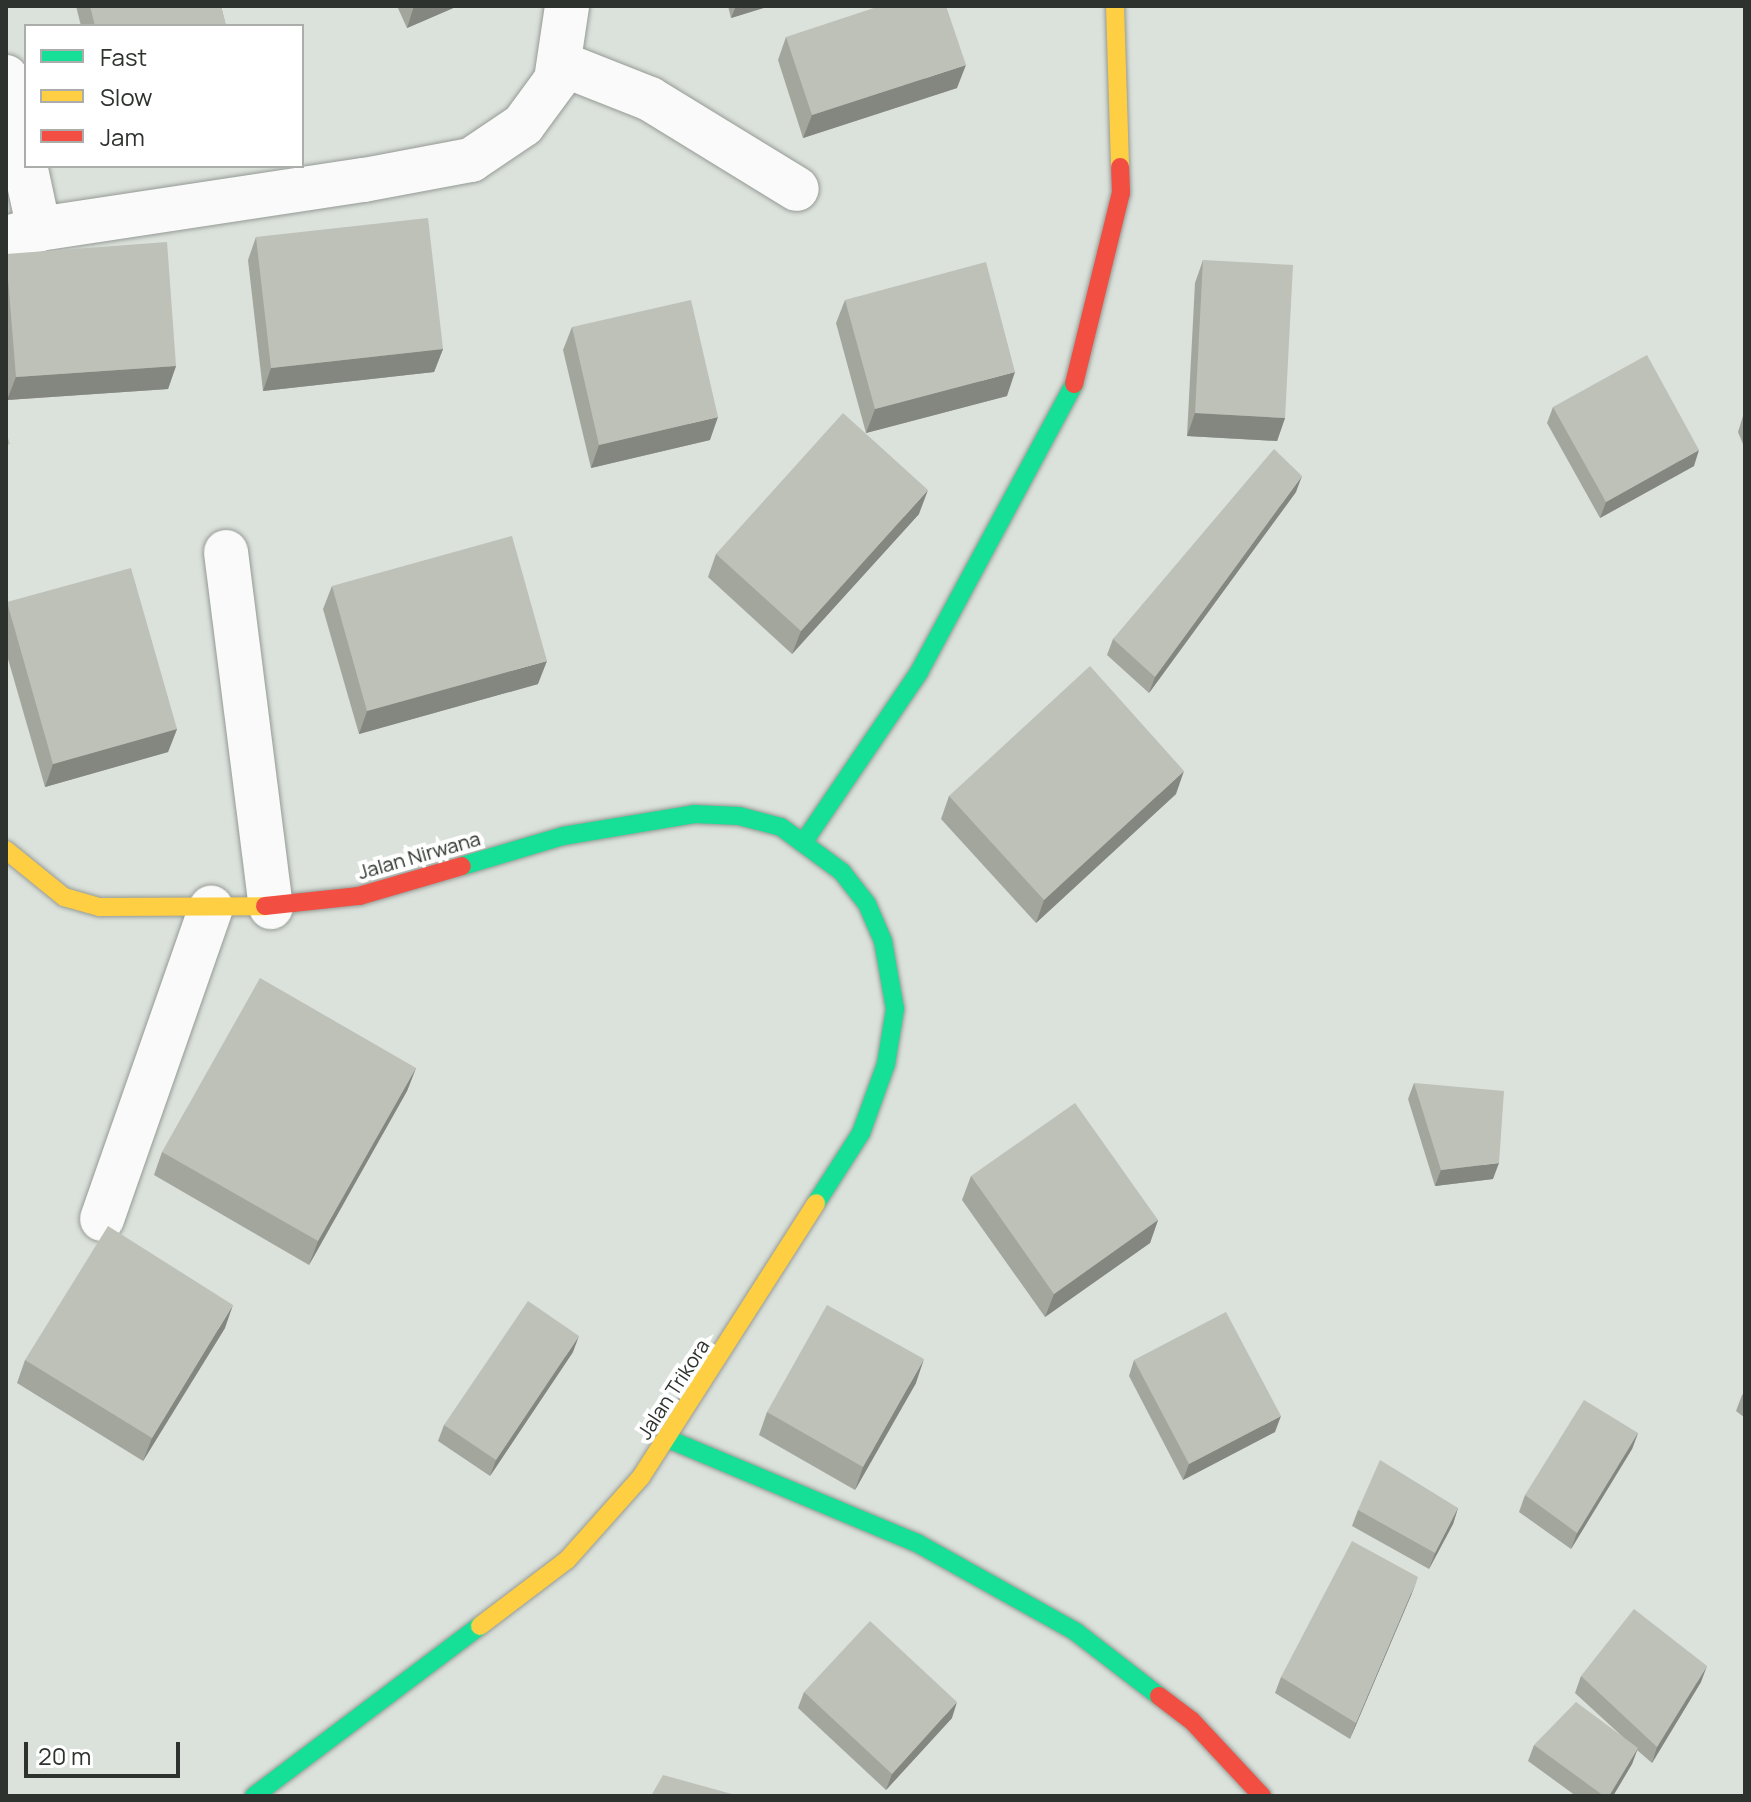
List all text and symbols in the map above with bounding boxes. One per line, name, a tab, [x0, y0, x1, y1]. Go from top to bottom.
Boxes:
legend	[24, 24, 304, 168]
text: Fast	[100, 40, 147, 73]
text: Slow	[100, 80, 153, 113]
text: Jam	[100, 120, 145, 153]
street label: Jalan Nirwana	[355, 826, 483, 884]
street label: Jalan Trikora	[632, 1335, 714, 1443]
scale bar	[28, 1726, 184, 1776]
text: 20 m	[38, 1739, 91, 1772]

